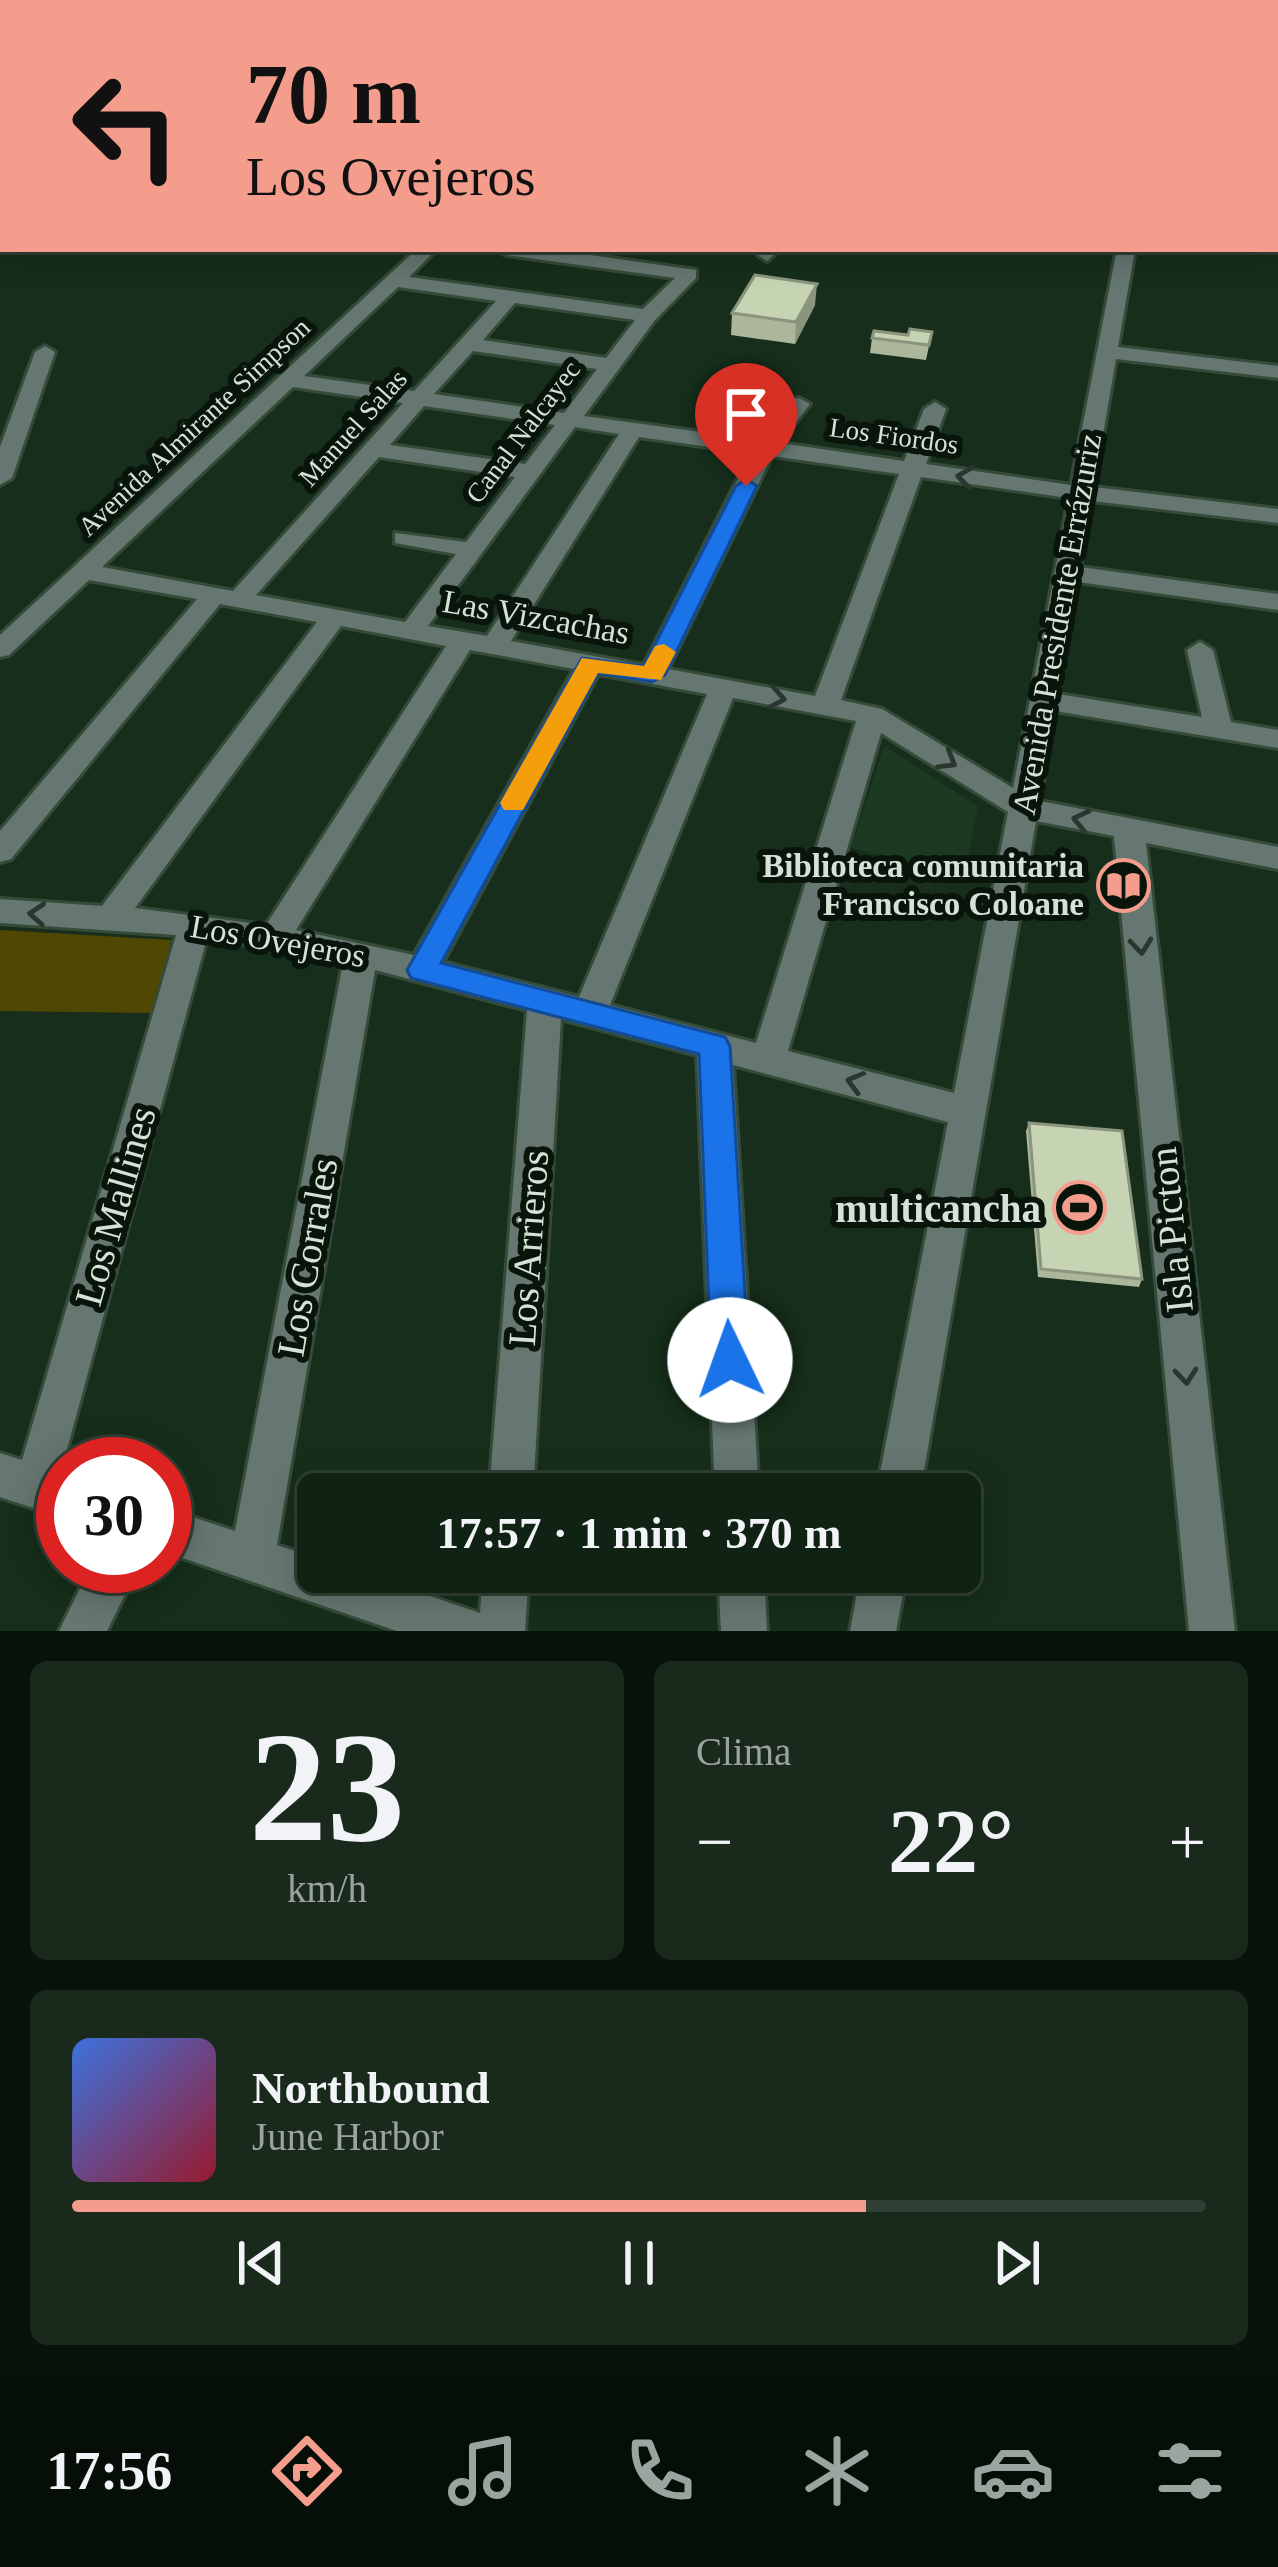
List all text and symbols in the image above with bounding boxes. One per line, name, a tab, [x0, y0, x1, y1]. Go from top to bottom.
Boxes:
icon: left	[48, 48, 204, 204]
text: 70 m	[246, 48, 421, 141]
text: Los Ovejeros	[246, 147, 535, 207]
street label: Avenida Almirante Simpson	[72, 312, 316, 542]
street label: Canal Nalcayec	[460, 355, 586, 509]
pin	[695, 363, 797, 486]
street label: Manuel Salas	[293, 364, 413, 492]
icon: arrive	[713, 381, 779, 447]
street label: Los Fiordos	[828, 412, 960, 460]
street label: Avenida Presidente Errázuriz	[1006, 431, 1108, 817]
one-way arrow	[955, 465, 975, 491]
street label: Las Vizcachas	[440, 583, 632, 651]
one-way arrow	[767, 684, 787, 709]
one-way arrow	[935, 747, 957, 769]
one-way arrow	[1071, 808, 1091, 833]
place label: Biblioteca comunitaria Francisco Coloane	[762, 848, 1084, 922]
library icon: Biblioteca comunitaria Francisco Coloane	[1095, 857, 1151, 913]
one-way arrow	[27, 901, 46, 927]
street label: Los Ovejeros	[188, 908, 368, 974]
one-way arrow	[1128, 936, 1154, 956]
one-way arrow	[845, 1071, 865, 1096]
street label: Los Mallines	[66, 1102, 164, 1310]
street label: Isla Picton	[1141, 1145, 1201, 1315]
street label: Los Arrieros	[500, 1149, 556, 1347]
street label: Los Corrales	[268, 1155, 346, 1359]
sports icon: multicancha	[1052, 1180, 1108, 1236]
place label: multicancha	[835, 1187, 1041, 1230]
position arrow	[667, 1297, 793, 1423]
one-way arrow	[1173, 1367, 1198, 1386]
speed limit sign: 30	[36, 1437, 192, 1593]
text: 17:57 · 1 min · 370 m	[437, 1508, 842, 1558]
text: 23	[249, 1701, 405, 1874]
text: Clima	[696, 1730, 791, 1773]
text: 22°	[888, 1792, 1014, 1891]
text: −	[696, 1805, 733, 1878]
text: +	[1169, 1805, 1206, 1878]
text: km/h	[287, 1867, 367, 1910]
text: Northbound	[252, 2063, 490, 2113]
text: June Harbor	[252, 2115, 444, 2158]
icon: previous	[228, 2230, 294, 2296]
icon: pause	[606, 2230, 672, 2296]
icon: next	[984, 2230, 1050, 2296]
icon: directions	[265, 2429, 349, 2513]
icon: music	[441, 2429, 525, 2513]
icon: phone	[618, 2429, 702, 2513]
icon: climate	[795, 2429, 879, 2513]
icon: car	[971, 2429, 1055, 2513]
icon: filters	[1148, 2429, 1232, 2513]
text: 17:56	[46, 2441, 172, 2501]

